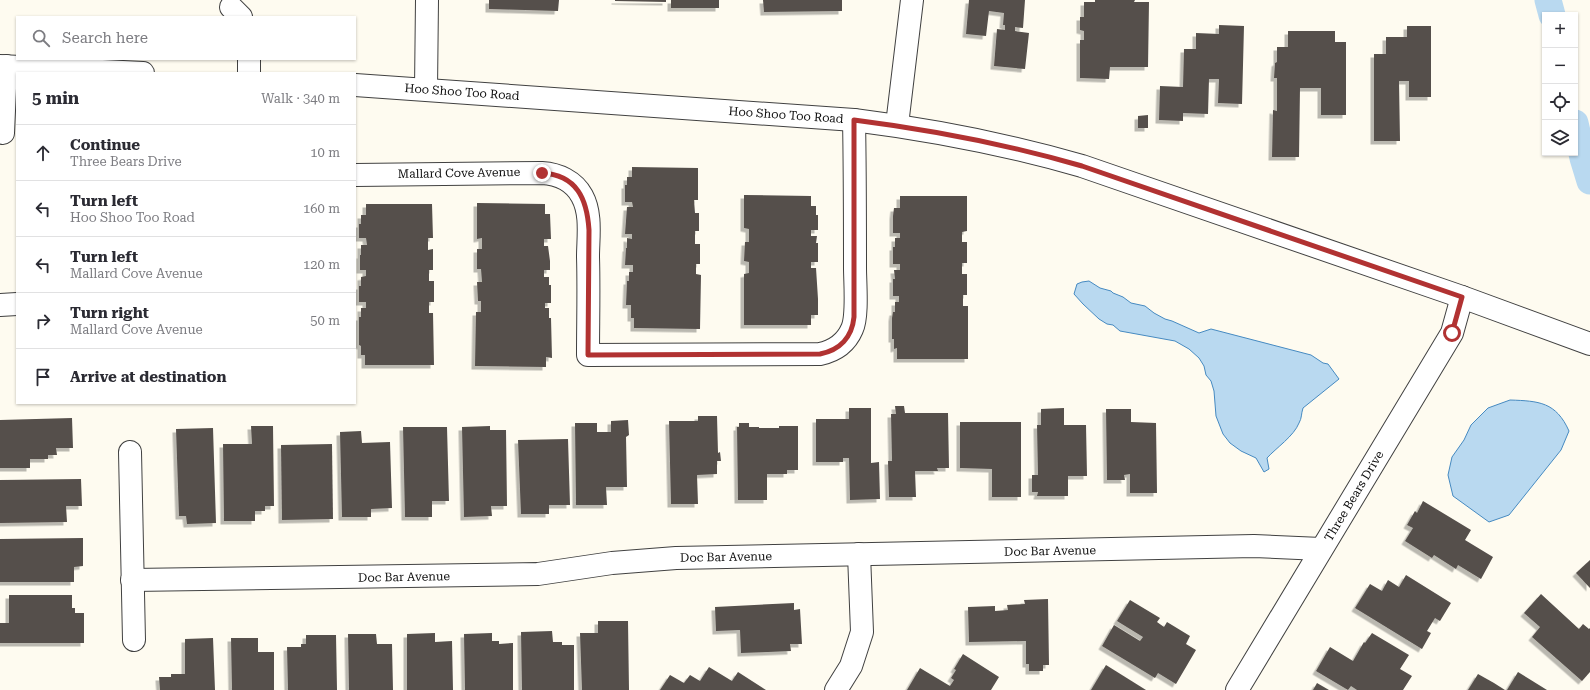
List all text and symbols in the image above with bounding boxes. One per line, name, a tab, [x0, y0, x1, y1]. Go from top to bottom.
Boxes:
map controls	[1542, 12, 1578, 156]
button: +	[1542, 12, 1578, 48]
search box	[16, 16, 356, 60]
icon: search	[30, 27, 52, 49]
text: Search here	[62, 29, 148, 47]
button: −	[1542, 48, 1578, 84]
street label: Hoo Shoo Too Road	[404, 81, 520, 103]
button: locate	[1542, 84, 1578, 120]
text: 5 min	[32, 88, 79, 108]
text: Walk · 340 m	[261, 91, 340, 106]
street label: Hoo Shoo Too Road	[728, 104, 844, 126]
button: layers	[1542, 120, 1578, 156]
text: Continue	[70, 136, 140, 154]
icon: ahead	[32, 142, 54, 164]
text: 10 m	[310, 145, 340, 160]
text: Three Bears Drive	[70, 154, 182, 169]
route end	[533, 164, 551, 182]
street label: Mallard Cove Avenue	[398, 165, 521, 181]
text: Turn left	[70, 192, 138, 210]
icon: left	[32, 198, 54, 220]
text: 160 m	[303, 201, 340, 216]
text: Hoo Shoo Too Road	[70, 210, 195, 225]
text: Turn left	[70, 248, 138, 266]
icon: left	[32, 254, 54, 276]
text: 120 m	[303, 257, 340, 272]
text: Mallard Cove Avenue	[70, 266, 203, 281]
text: Turn right	[70, 304, 149, 322]
icon: right	[32, 310, 54, 332]
text: 50 m	[310, 313, 340, 328]
text: Mallard Cove Avenue	[70, 322, 203, 337]
route start	[1443, 324, 1461, 342]
icon: arrive	[32, 366, 54, 388]
text: Arrive at destination	[70, 368, 226, 386]
street label: Three Bears Drive	[1321, 448, 1387, 544]
street label: Doc Bar Avenue	[1004, 543, 1096, 559]
street label: Doc Bar Avenue	[680, 549, 772, 565]
street label: Doc Bar Avenue	[358, 569, 450, 585]

